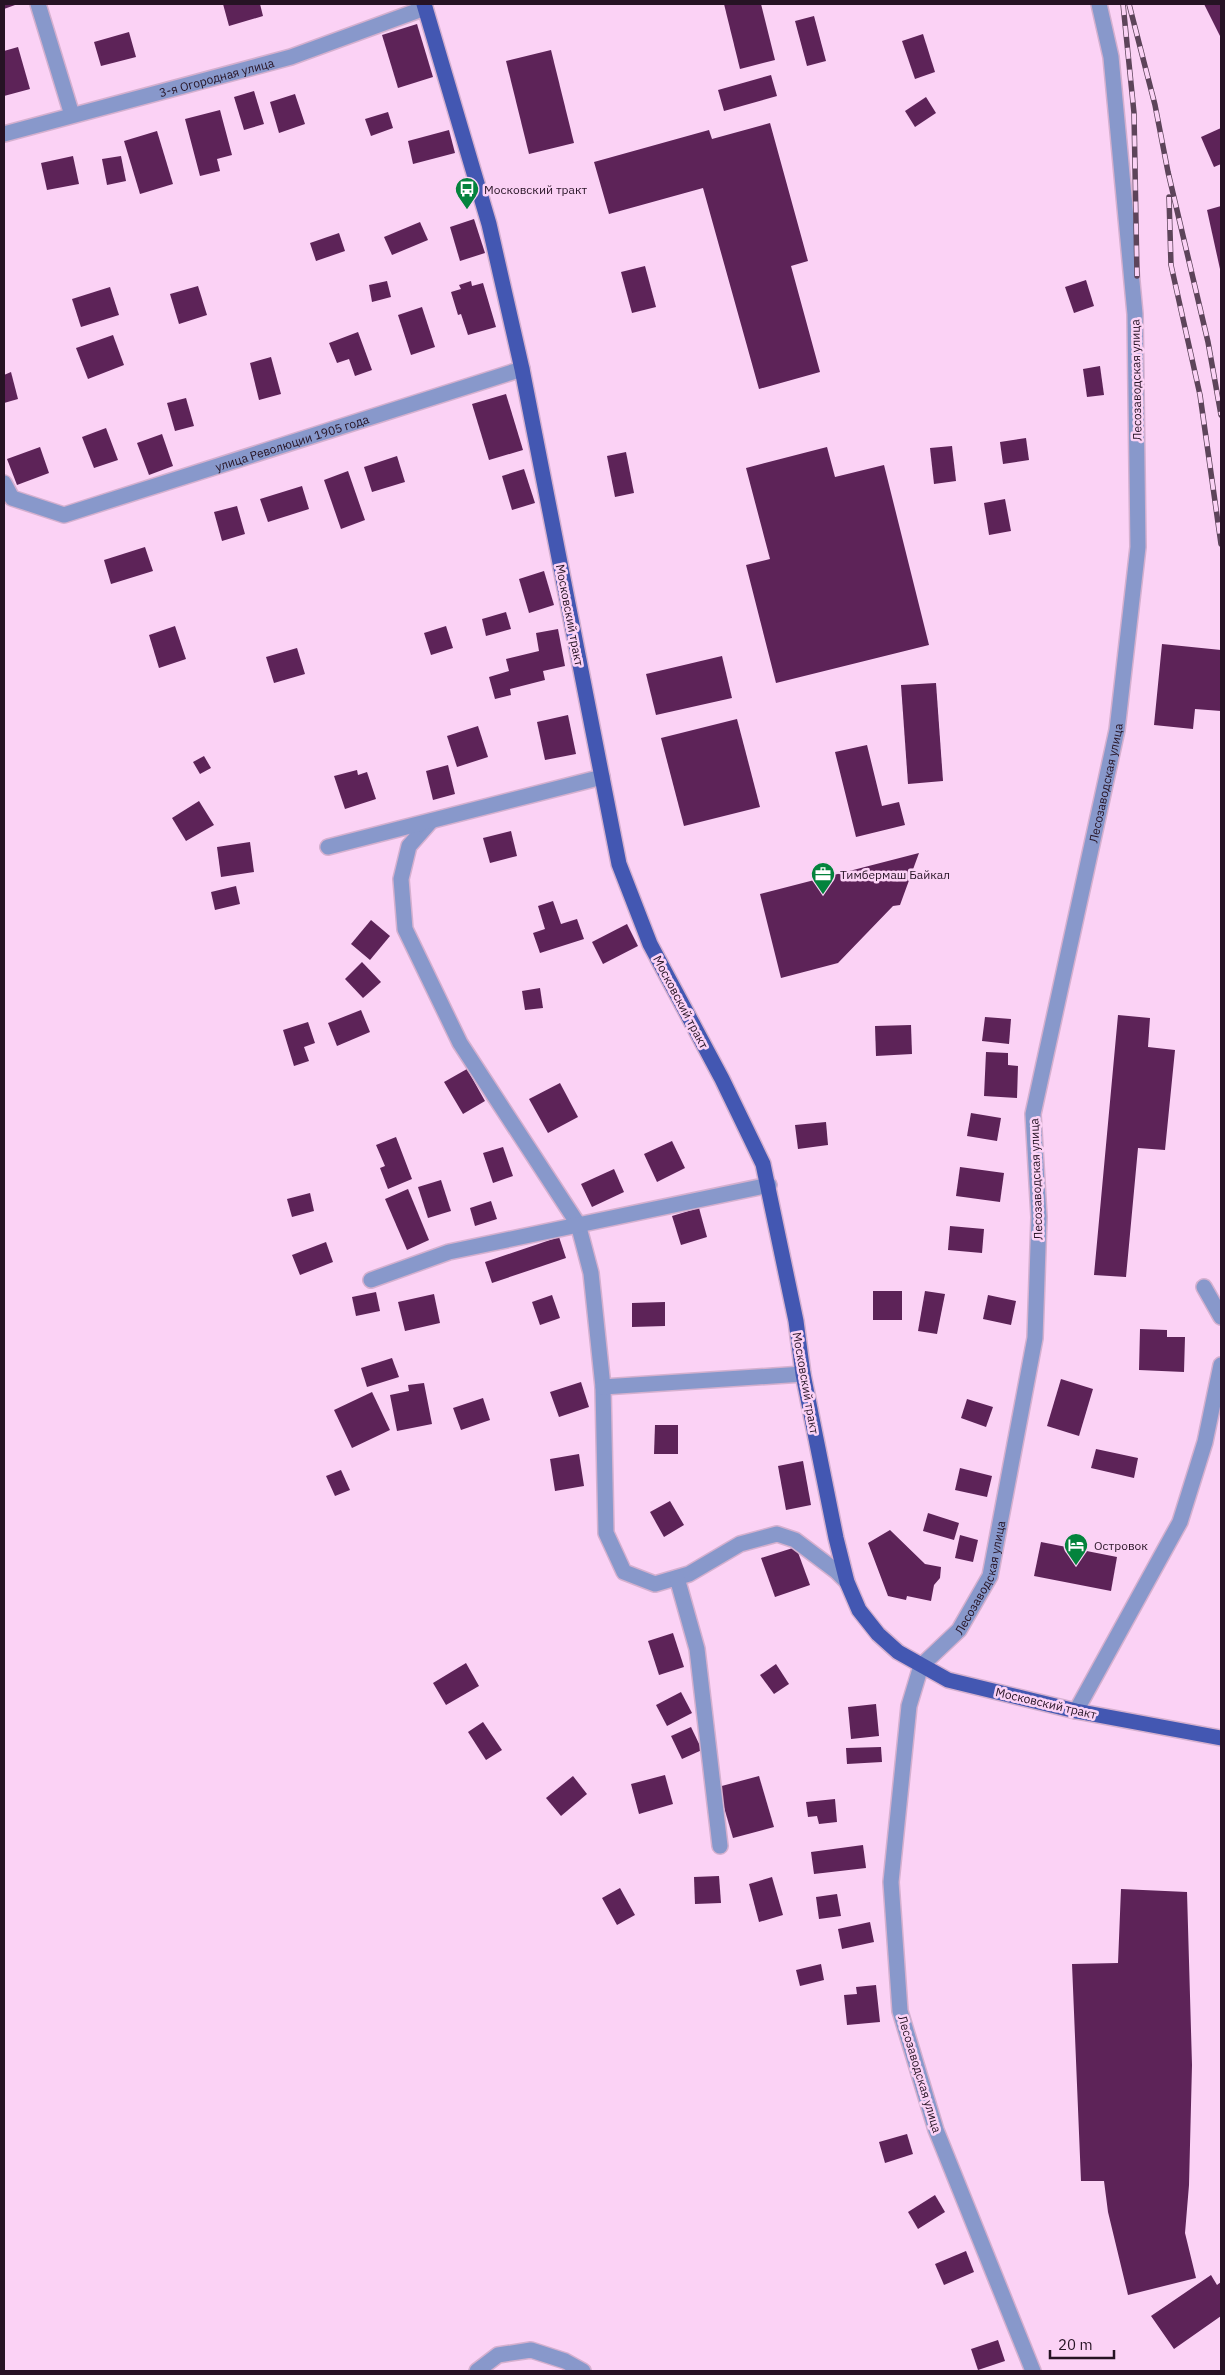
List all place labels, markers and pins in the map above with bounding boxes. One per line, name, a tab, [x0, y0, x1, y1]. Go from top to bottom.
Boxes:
bus stop icon: Московский тракт	[454, 176, 480, 210]
place label: Московский тракт	[484, 182, 588, 197]
office icon: Тимбермаш Байкал	[810, 861, 836, 895]
place label: Тимбермаш Байкал	[840, 867, 950, 882]
hotel icon: Островок	[1063, 1532, 1089, 1566]
place label: Островок	[1094, 1538, 1148, 1553]

